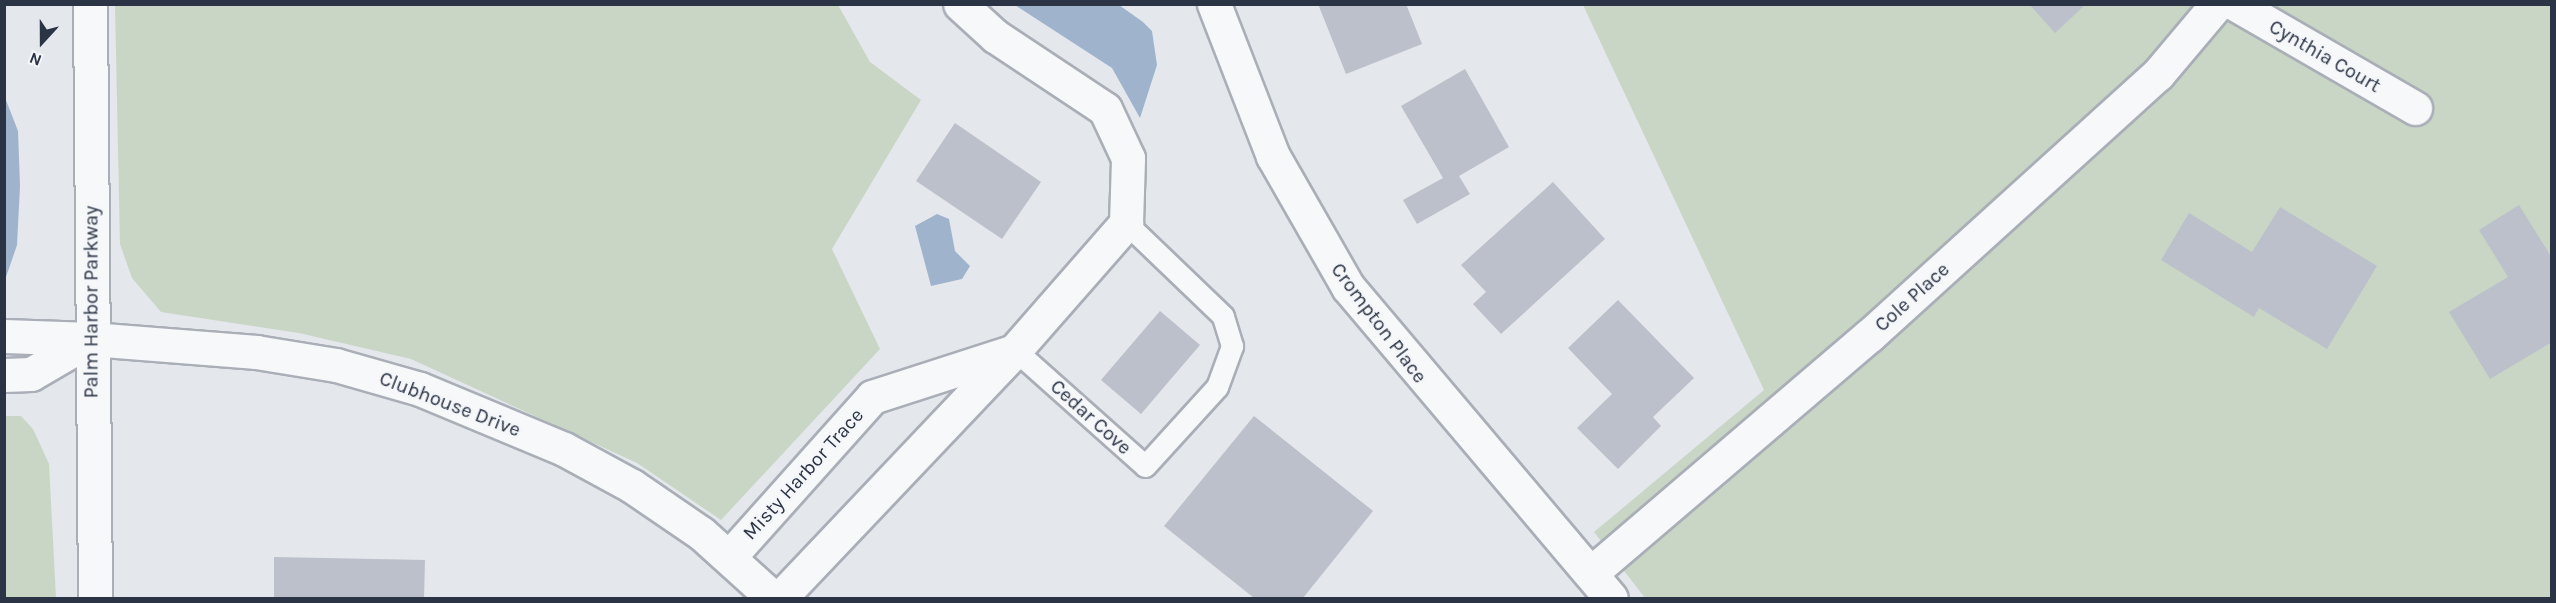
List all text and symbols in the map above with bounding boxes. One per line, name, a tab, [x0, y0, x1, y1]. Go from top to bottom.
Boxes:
north arrow	[12, 12, 72, 72]
street label: Cynthia Court	[2265, 14, 2385, 98]
text: N	[27, 48, 44, 70]
street label: Palm Harbor Parkway	[79, 206, 103, 398]
street label: Cole Place	[1870, 257, 1954, 337]
street label: Crompton Place	[1326, 258, 1432, 388]
street label: Clubhouse Drive	[376, 366, 524, 442]
street label: Cedar Cove	[1045, 374, 1137, 460]
street label: Misty Harbor Trace	[738, 403, 868, 545]

